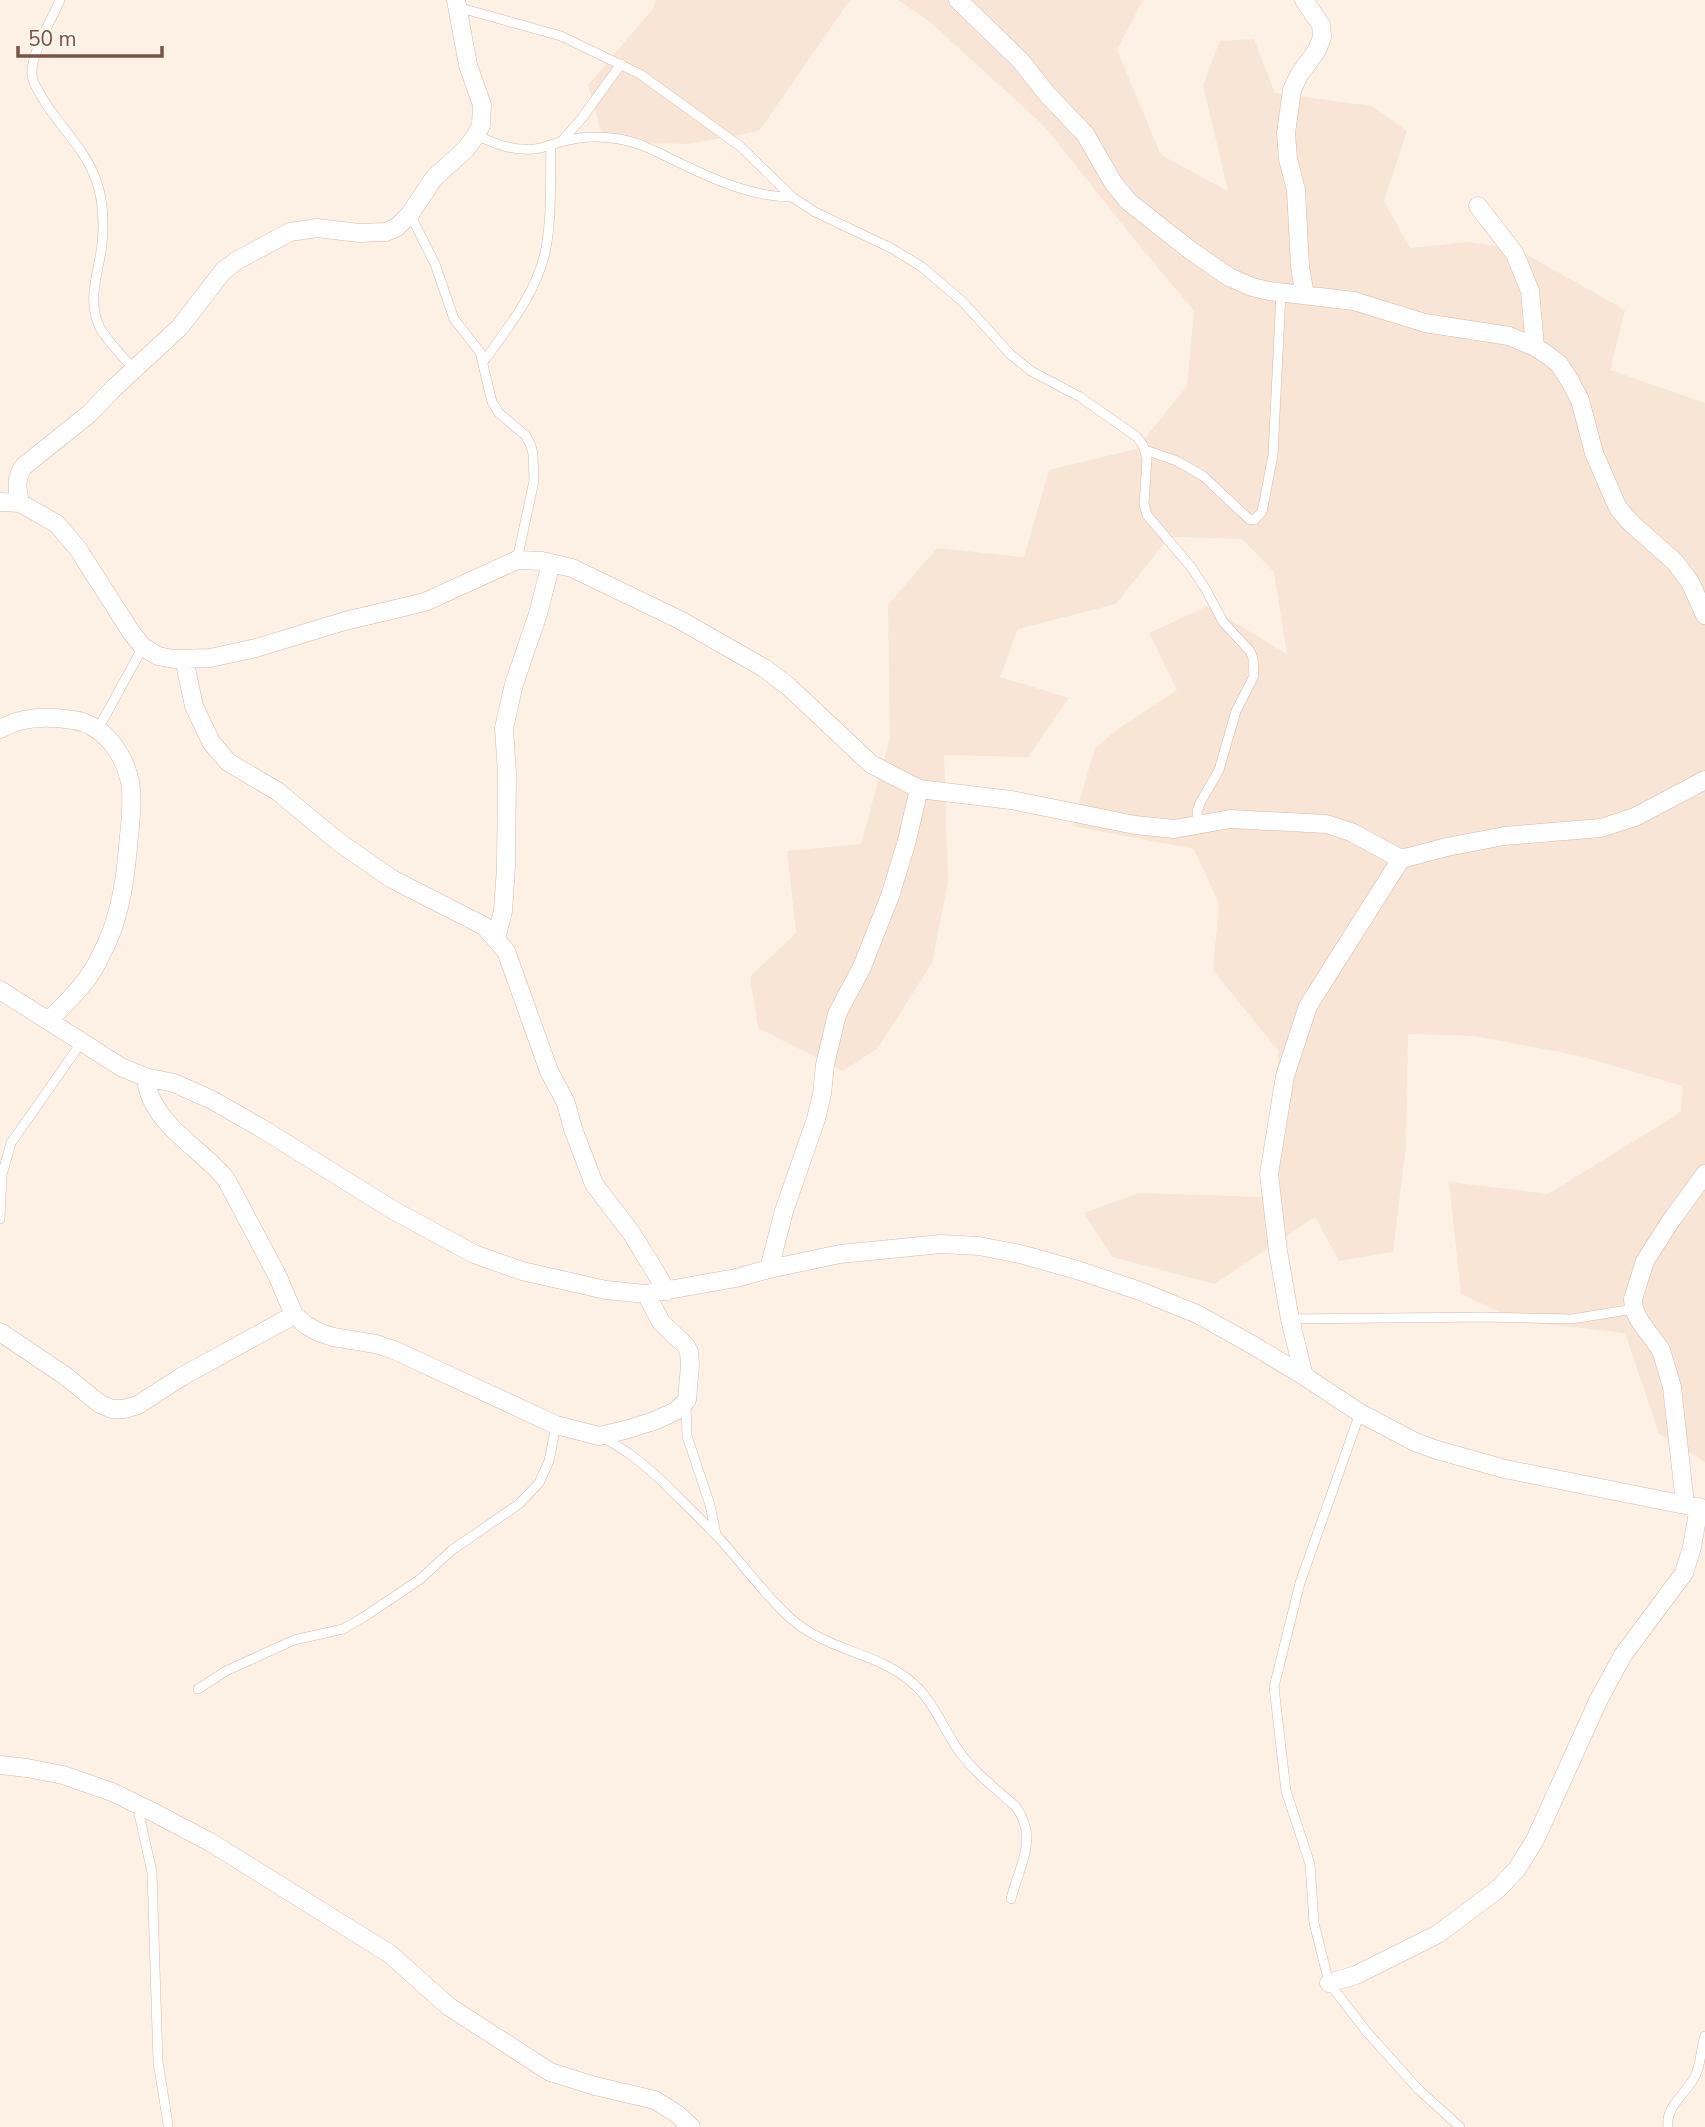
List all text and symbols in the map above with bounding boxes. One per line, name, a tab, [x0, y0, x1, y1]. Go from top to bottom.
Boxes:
scale bar	[18, 14, 161, 58]
text: 50 m	[28, 25, 77, 53]

